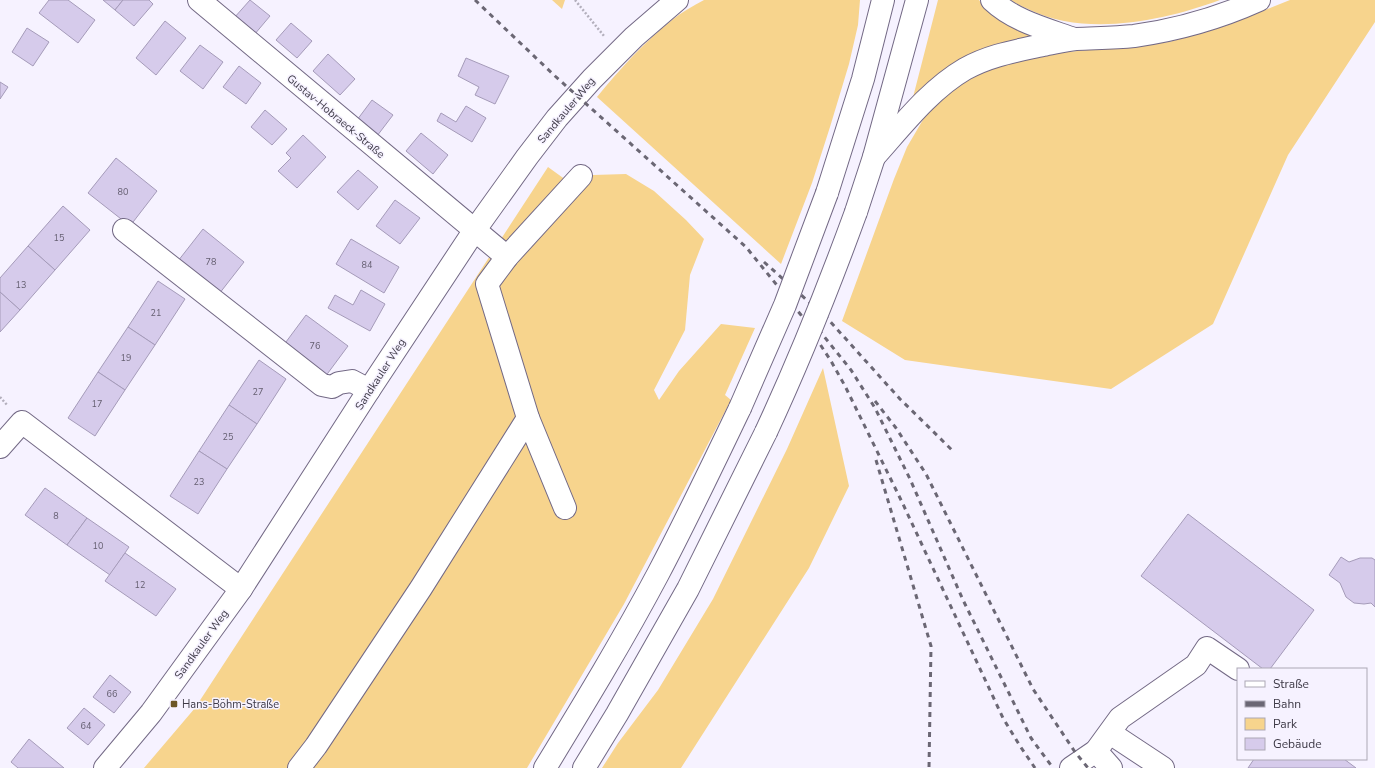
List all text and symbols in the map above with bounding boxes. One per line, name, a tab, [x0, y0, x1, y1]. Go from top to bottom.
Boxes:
street label: Gustav-Hobraeck-Straße	[284, 71, 388, 162]
street label: Sandkauler Weg	[534, 74, 599, 147]
house number: 80	[118, 186, 128, 198]
house number: 15	[54, 232, 64, 244]
house number: 78	[206, 256, 216, 268]
house number: 84	[362, 259, 373, 271]
house number: 13	[16, 279, 26, 291]
house number: 21	[151, 307, 161, 319]
street label: Sandkauler Weg	[352, 336, 409, 413]
house number: 76	[310, 340, 320, 352]
house number: 19	[121, 352, 131, 364]
house number: 27	[253, 386, 263, 398]
house number: 17	[92, 398, 102, 410]
house number: 25	[223, 431, 233, 443]
house number: 23	[194, 476, 204, 488]
house number: 8	[53, 510, 59, 522]
house number: 10	[93, 540, 103, 552]
house number: 12	[135, 579, 145, 591]
street label: Sandkauler Weg	[171, 607, 232, 682]
legend	[1237, 668, 1367, 760]
text: Straße	[1273, 676, 1309, 692]
house number: 66	[107, 688, 117, 700]
text: Bahn	[1273, 696, 1301, 712]
place label: Hans-Böhm-Straße	[182, 697, 279, 712]
marker: Hans-Böhm-Straße	[169, 699, 179, 709]
text: Park	[1273, 716, 1298, 732]
house number: 64	[81, 720, 92, 732]
text: Gebäude	[1273, 736, 1322, 752]

